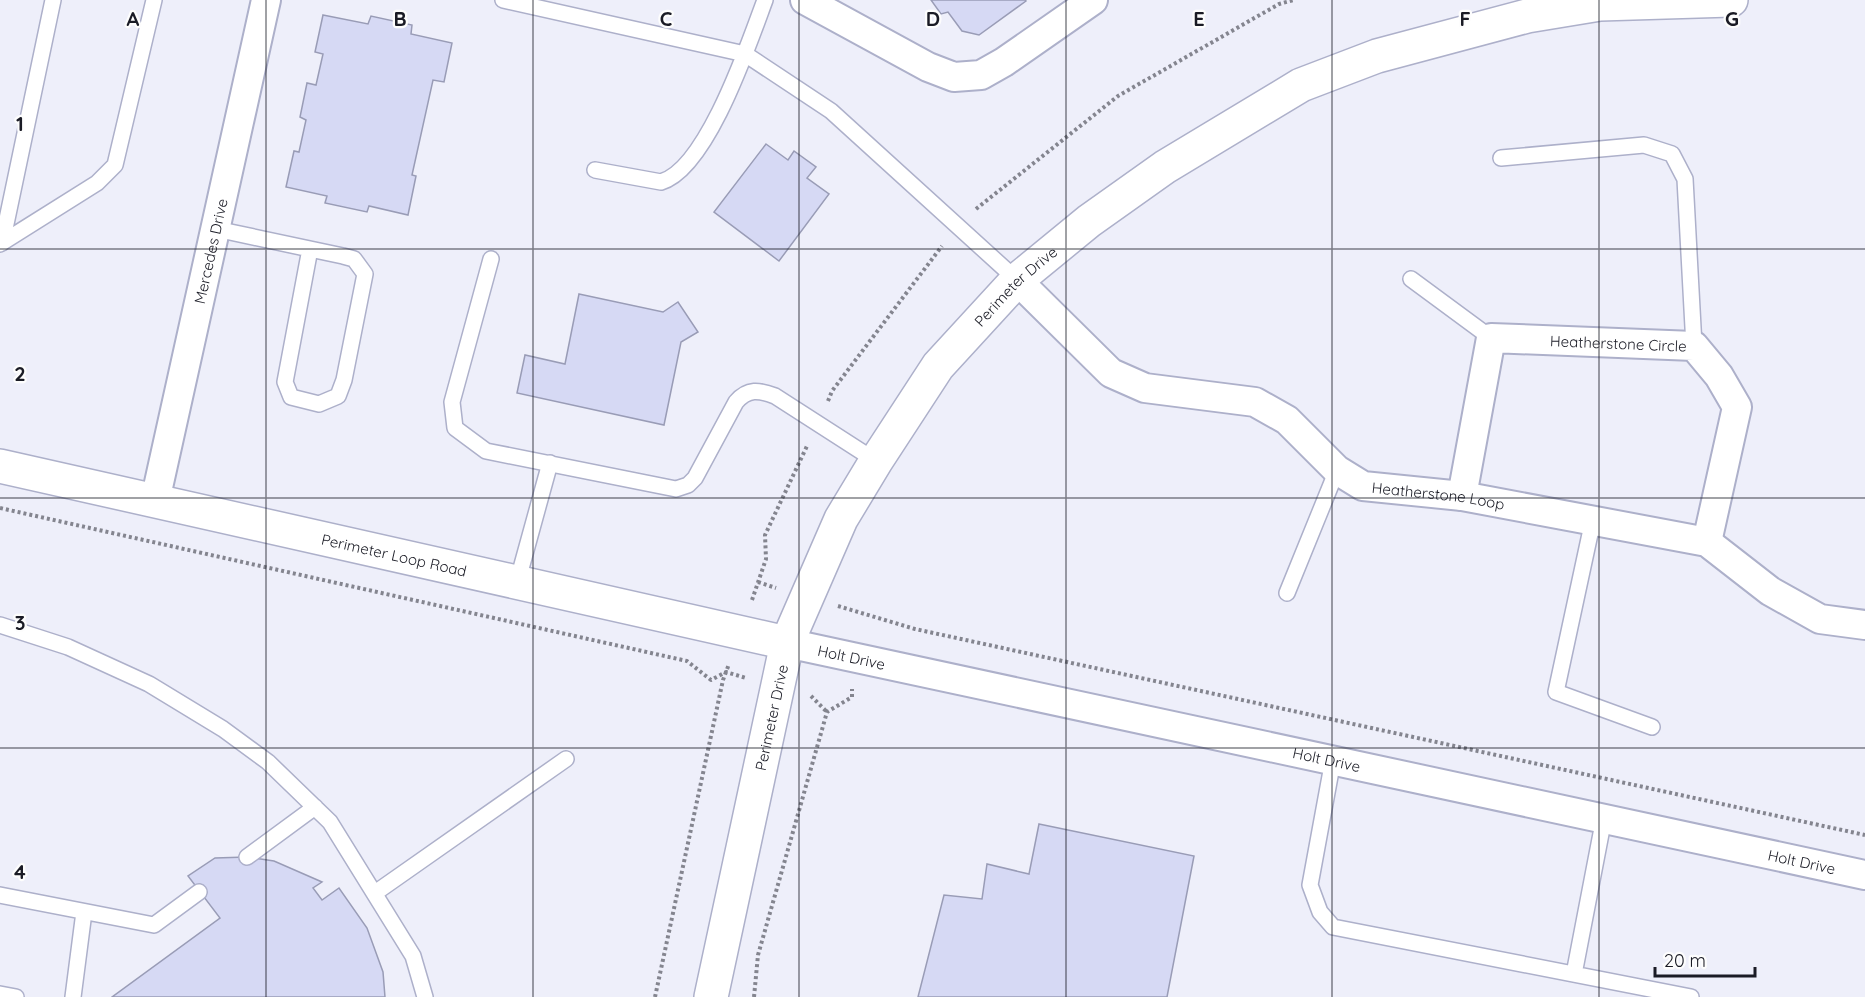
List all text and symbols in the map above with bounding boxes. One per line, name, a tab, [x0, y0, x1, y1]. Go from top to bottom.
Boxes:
text: A	[127, 6, 140, 31]
text: B	[393, 6, 407, 31]
text: C	[660, 6, 673, 31]
text: D	[926, 6, 940, 31]
text: E	[1193, 6, 1205, 31]
text: F	[1459, 6, 1471, 31]
text: G	[1725, 6, 1739, 31]
text: 1	[16, 111, 24, 136]
street label: Mercedes Drive	[189, 197, 231, 306]
street label: Perimeter Drive	[970, 242, 1061, 330]
street label: Heatherstone Circle	[1550, 331, 1687, 355]
text: 2	[14, 361, 26, 386]
street label: Heatherstone Loop	[1371, 477, 1506, 513]
street label: Perimeter Loop Road	[320, 529, 469, 580]
text: 3	[15, 610, 25, 635]
street label: Holt Drive	[816, 640, 887, 673]
street label: Perimeter Drive	[750, 663, 792, 772]
street label: Holt Drive	[1291, 743, 1362, 776]
street label: Holt Drive	[1766, 845, 1837, 878]
text: 4	[14, 859, 26, 884]
scale bar	[1655, 940, 1756, 978]
text: 20 m	[1664, 949, 1706, 972]

